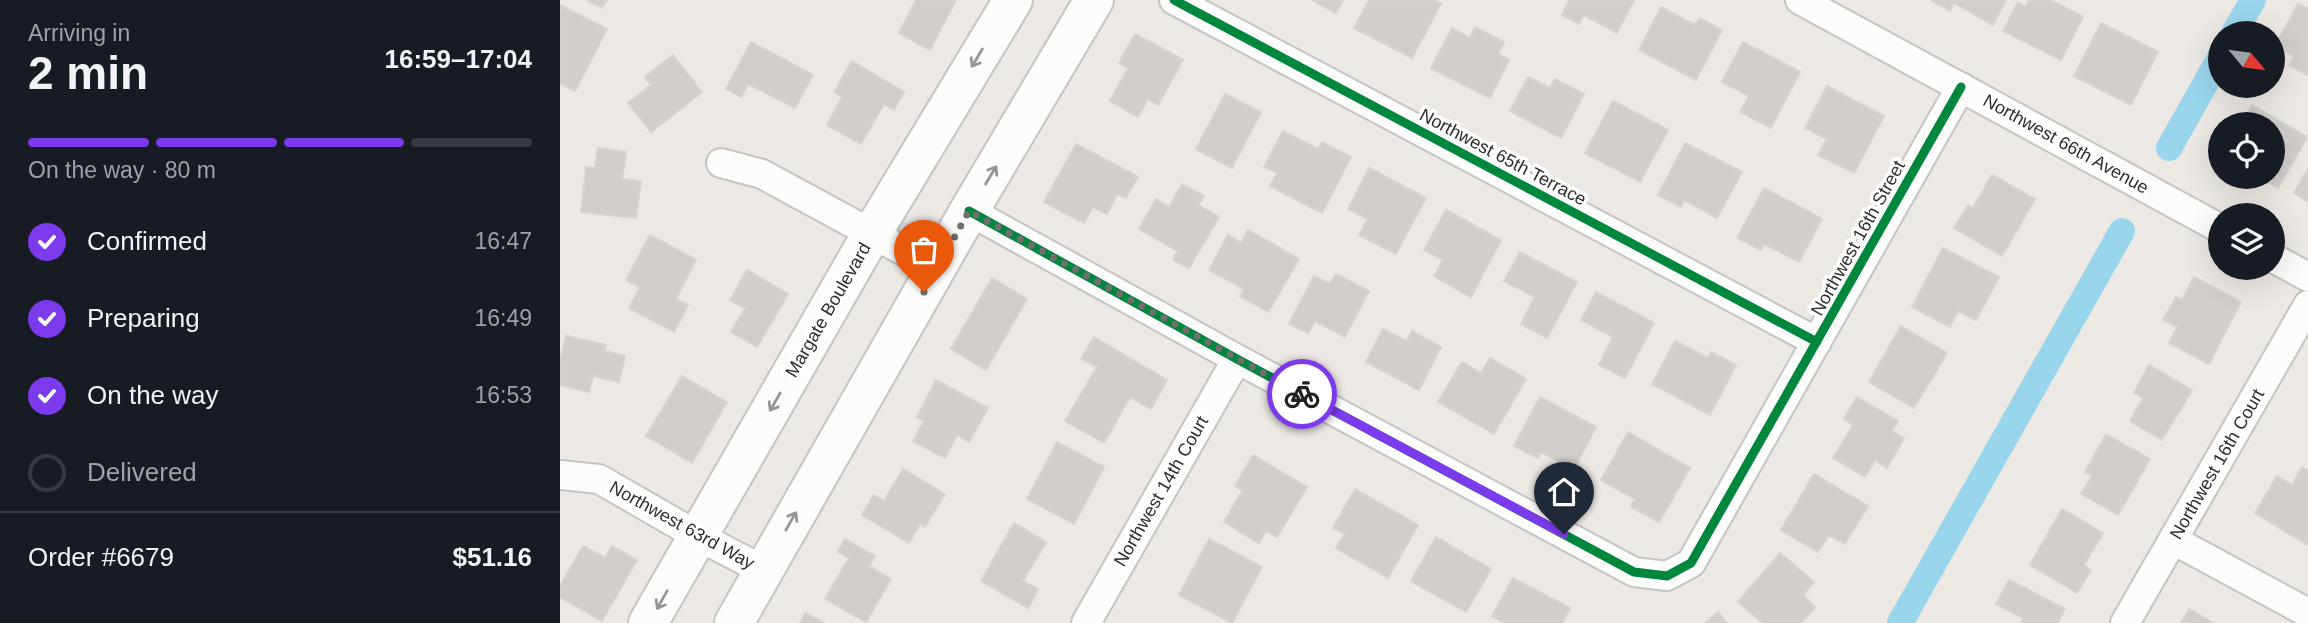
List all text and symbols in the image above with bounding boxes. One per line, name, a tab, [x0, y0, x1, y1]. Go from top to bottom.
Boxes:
text: Arriving in	[28, 20, 130, 46]
north arrow	[2208, 21, 2286, 98]
map controls	[2208, 21, 2285, 280]
text: 16:59–17:04	[385, 44, 532, 74]
text: 2 min	[28, 47, 148, 99]
one-way arrow	[970, 48, 984, 68]
street label: Northwest 66th Avenue	[1980, 90, 2152, 198]
street label: Northwest 65th Terrace	[1416, 105, 1590, 209]
button: locate	[2208, 112, 2285, 189]
text: On the way · 80 m	[28, 157, 216, 183]
street label: Northwest 16th Street	[1807, 157, 1909, 319]
one-way arrow	[984, 165, 998, 185]
button: layers	[2208, 203, 2285, 280]
pin	[894, 220, 954, 292]
icon: check	[28, 223, 66, 261]
text: Confirmed	[87, 226, 207, 256]
text: 16:47	[474, 228, 532, 254]
icon: bag	[905, 231, 943, 269]
street label: Margate Boulevard	[781, 239, 875, 381]
icon: check	[28, 300, 66, 338]
text: Preparing	[87, 303, 200, 333]
text: 16:49	[474, 305, 532, 331]
courier	[1267, 359, 1337, 429]
icon: bike	[1283, 375, 1321, 413]
icon: check	[28, 377, 66, 415]
text: On the way	[87, 380, 219, 410]
text: 16:53	[474, 382, 532, 408]
street label: Northwest 16th Court	[2166, 385, 2268, 543]
one-way arrow	[768, 392, 782, 412]
street label: Northwest 14th Court	[1110, 412, 1212, 570]
text: Delivered	[87, 457, 197, 487]
pin	[1534, 462, 1594, 534]
icon: home	[1545, 473, 1583, 511]
street label: Northwest 63rd Way	[606, 477, 758, 573]
one-way arrow	[784, 511, 798, 531]
text: Order #6679	[28, 542, 174, 572]
text: $51.16	[452, 542, 532, 572]
one-way arrow	[655, 589, 669, 609]

